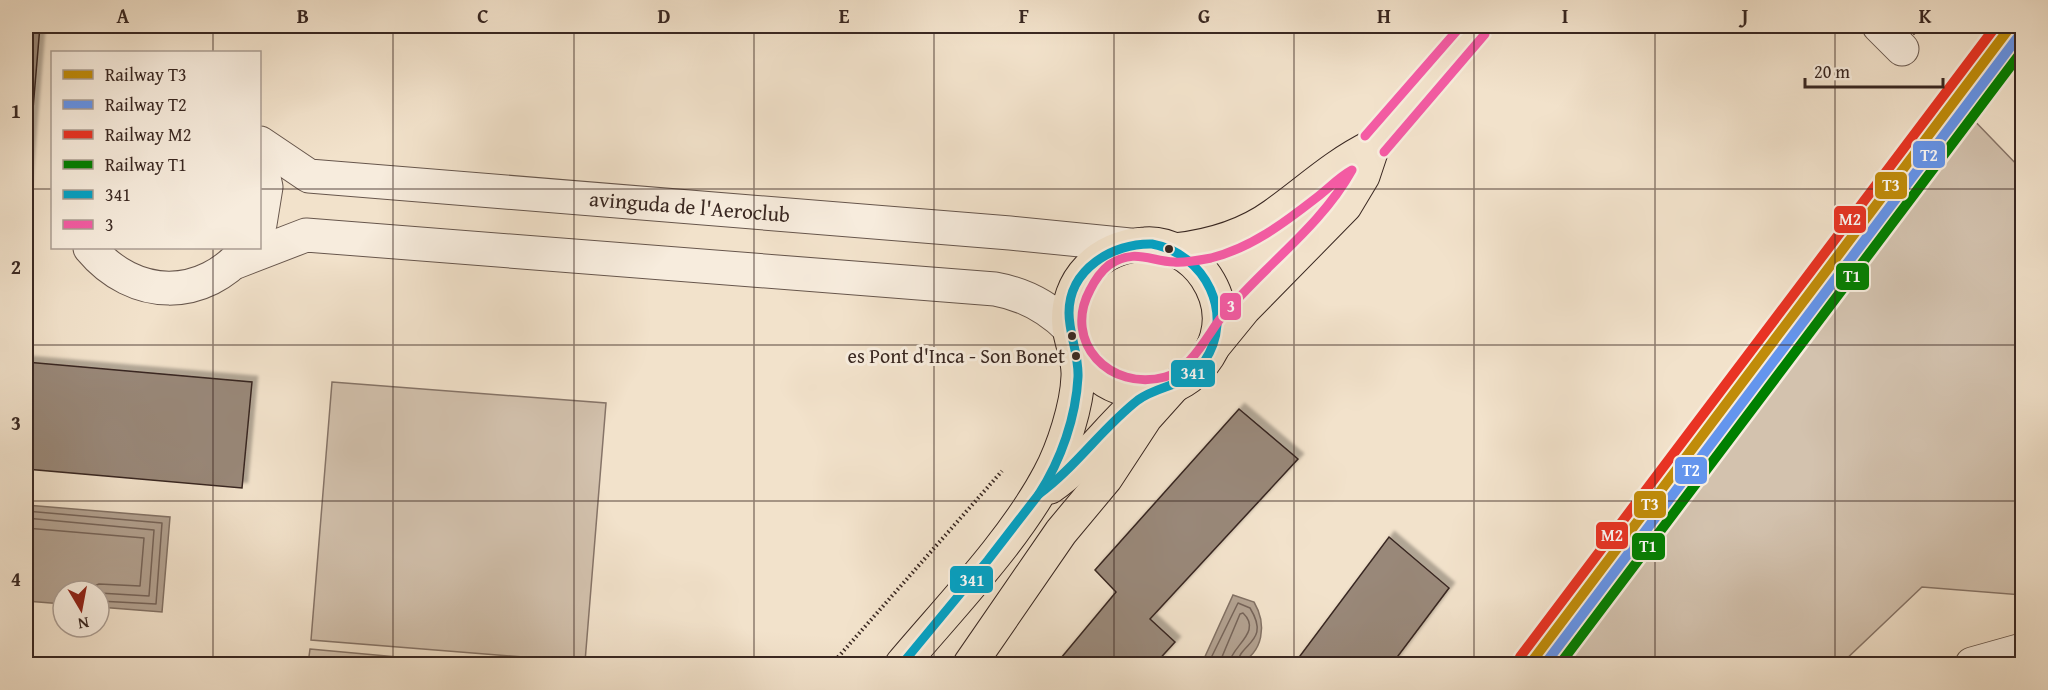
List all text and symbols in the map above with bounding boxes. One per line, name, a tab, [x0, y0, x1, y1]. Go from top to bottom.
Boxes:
text: A	[117, 1, 130, 30]
text: B	[297, 1, 309, 30]
text: C	[477, 1, 489, 30]
text: D	[657, 1, 671, 30]
text: E	[839, 1, 850, 30]
text: F	[1019, 1, 1029, 30]
text: G	[1198, 1, 1210, 30]
text: H	[1377, 1, 1391, 30]
text: I	[1562, 1, 1568, 30]
text: J	[1739, 1, 1749, 30]
text: K	[1919, 1, 1932, 30]
legend	[51, 51, 261, 249]
scale bar	[1805, 51, 1943, 89]
text: 20 m	[1814, 58, 1850, 85]
text: Railway T3	[105, 61, 187, 88]
text: Railway T2	[105, 91, 187, 118]
text: 1	[11, 96, 21, 125]
text: Railway M2	[105, 121, 191, 148]
line badge: T2	[1912, 140, 1946, 169]
text: T2	[1920, 143, 1938, 167]
text: Railway T1	[105, 151, 187, 178]
line badge: T3	[1874, 171, 1908, 200]
text: T3	[1882, 173, 1900, 197]
text: 341	[105, 181, 131, 208]
street label: avinguda de l'Aeroclub	[588, 183, 791, 230]
line badge: M2	[1833, 205, 1867, 234]
text: M2	[1839, 207, 1861, 231]
text: 3	[105, 211, 114, 238]
unlabelled marker	[1163, 243, 1175, 255]
text: 2	[11, 252, 21, 281]
line badge: T1	[1835, 262, 1870, 291]
text: T1	[1843, 264, 1861, 288]
line badge: 3	[1219, 292, 1242, 321]
text: 3	[1227, 294, 1235, 318]
unlabelled marker	[1066, 330, 1078, 342]
place label: es Pont d'Inca - Son Bonet	[848, 341, 1065, 370]
marker: es Pont d'Inca - Son Bonet	[1070, 350, 1082, 362]
line badge: 341	[1170, 359, 1216, 388]
text: 341	[1181, 361, 1205, 385]
text: 3	[11, 408, 21, 437]
line badge: T2	[1674, 456, 1708, 485]
text: T2	[1682, 458, 1700, 482]
line badge: T3	[1633, 490, 1667, 519]
text: T3	[1641, 492, 1659, 516]
line badge: M2	[1595, 521, 1629, 550]
text: M2	[1601, 523, 1623, 547]
line badge: T1	[1631, 532, 1666, 561]
text: T1	[1639, 534, 1657, 558]
text: 4	[11, 564, 21, 593]
line badge: 341	[949, 565, 994, 594]
text: 341	[960, 568, 984, 592]
north arrow	[51, 579, 111, 639]
text: N	[76, 611, 91, 637]

